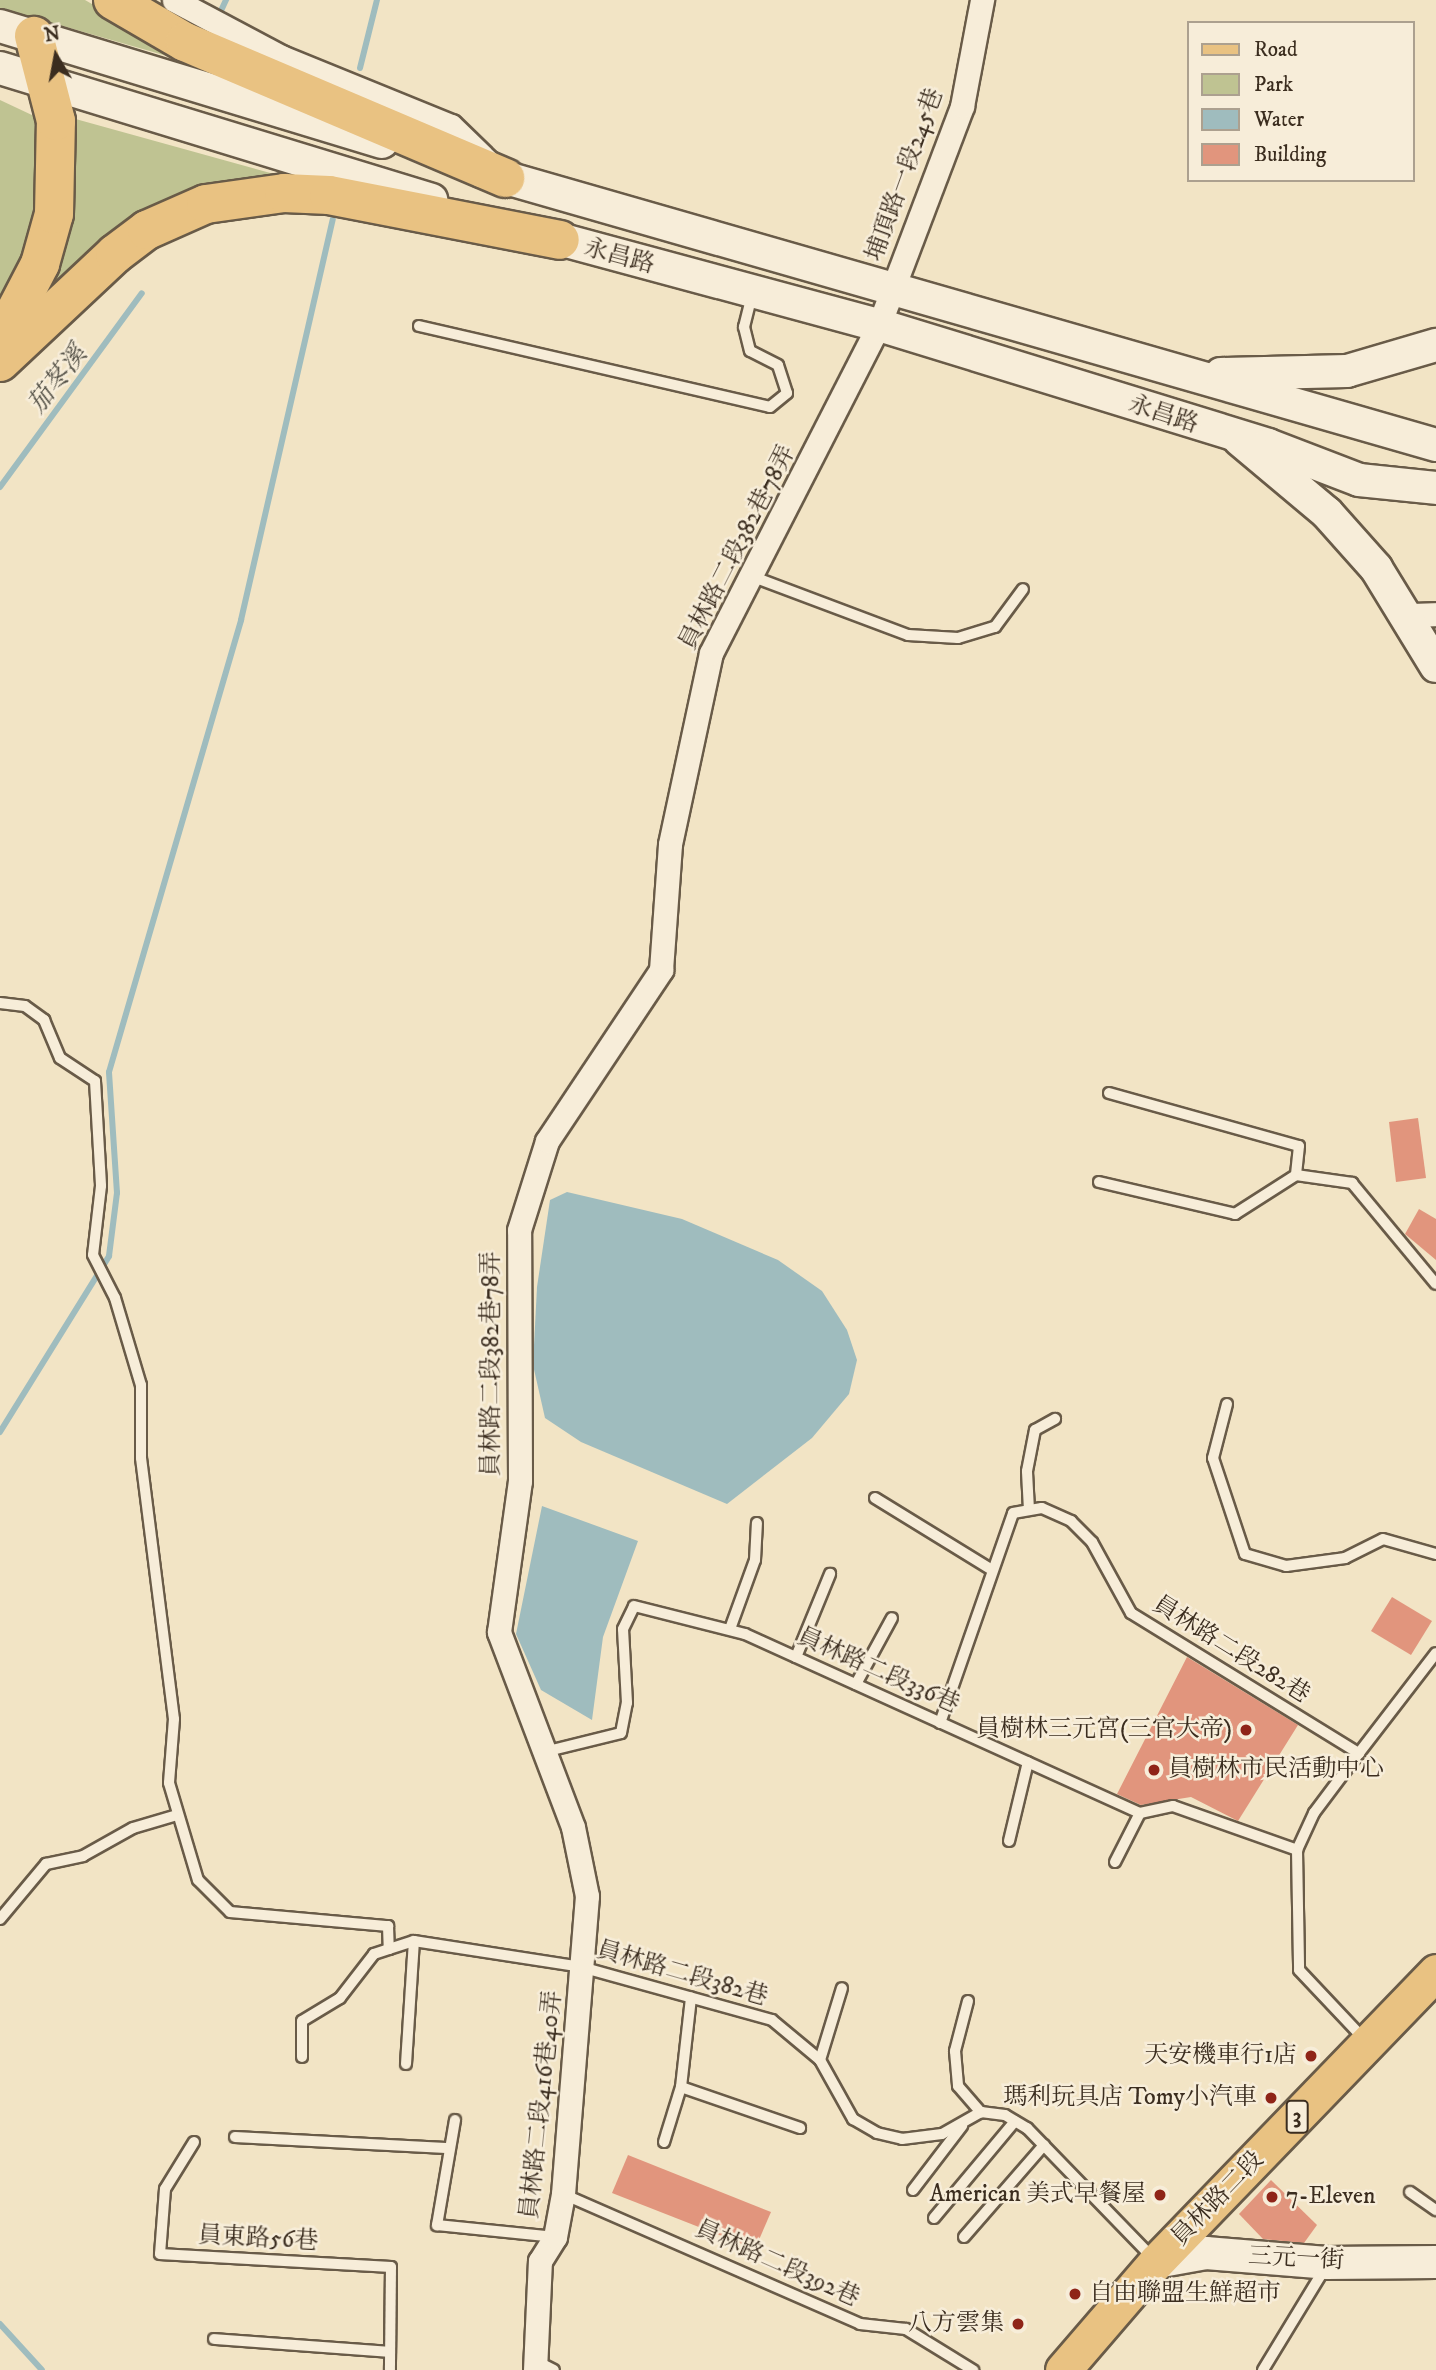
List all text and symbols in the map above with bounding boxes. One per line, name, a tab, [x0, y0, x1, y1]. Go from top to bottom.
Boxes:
north arrow	[21, 21, 91, 91]
legend	[1188, 21, 1415, 182]
text: N	[43, 22, 62, 48]
text: Road	[1254, 37, 1298, 63]
text: Park	[1254, 72, 1293, 98]
street label: 埔頂路一段245巷	[860, 85, 950, 265]
text: Water	[1254, 107, 1304, 133]
text: Building	[1254, 142, 1326, 168]
street label: 永昌路	[580, 234, 658, 280]
water label: 茄苳溪	[22, 340, 94, 420]
street label: 永昌路	[1124, 390, 1202, 440]
street label: 員林路二段382巷78弄	[674, 441, 802, 655]
street label: 員林路二段382巷78弄	[478, 1251, 506, 1477]
street label: 員林路二段282巷	[1147, 1590, 1315, 1710]
street label: 員林路二段336巷	[792, 1622, 964, 1720]
place label: 員樹林三元宮(三官大帝)	[976, 1716, 1232, 1744]
marker: 員樹林三元宮(三官大帝)	[1238, 1722, 1254, 1738]
place label: 員樹林市民活動中心	[1168, 1756, 1384, 1784]
marker: 員樹林市民活動中心	[1146, 1762, 1162, 1778]
street label: 員林路二段382巷	[593, 1936, 771, 2012]
street label: 員林路二段416巷40弄	[516, 1989, 568, 2221]
place label: 天安機車行1店	[1144, 2042, 1297, 2070]
marker: 天安機車行1店	[1303, 2048, 1319, 2064]
place label: 瑪利玩具店 Tomy小汽車	[1003, 2084, 1257, 2112]
marker: 瑪利玩具店 Tomy小汽車	[1263, 2090, 1279, 2106]
road number: 3	[1285, 2098, 1309, 2136]
street label: 員林路二段	[1166, 2146, 1270, 2252]
place label: American 美式早餐屋	[929, 2181, 1146, 2209]
place label: 7-Eleven	[1286, 2183, 1375, 2211]
marker: American 美式早餐屋	[1152, 2187, 1168, 2203]
marker: 7-Eleven	[1264, 2189, 1280, 2205]
street label: 員林路二段392巷	[690, 2215, 864, 2313]
street label: 員東路56巷	[197, 2221, 319, 2257]
street label: 三元一街	[1247, 2242, 1345, 2276]
place label: 自由聯盟生鮮超市	[1089, 2280, 1281, 2308]
marker: 自由聯盟生鮮超市	[1067, 2286, 1083, 2302]
place label: 八方雲集	[908, 2310, 1004, 2338]
marker: 八方雲集	[1010, 2316, 1026, 2332]

